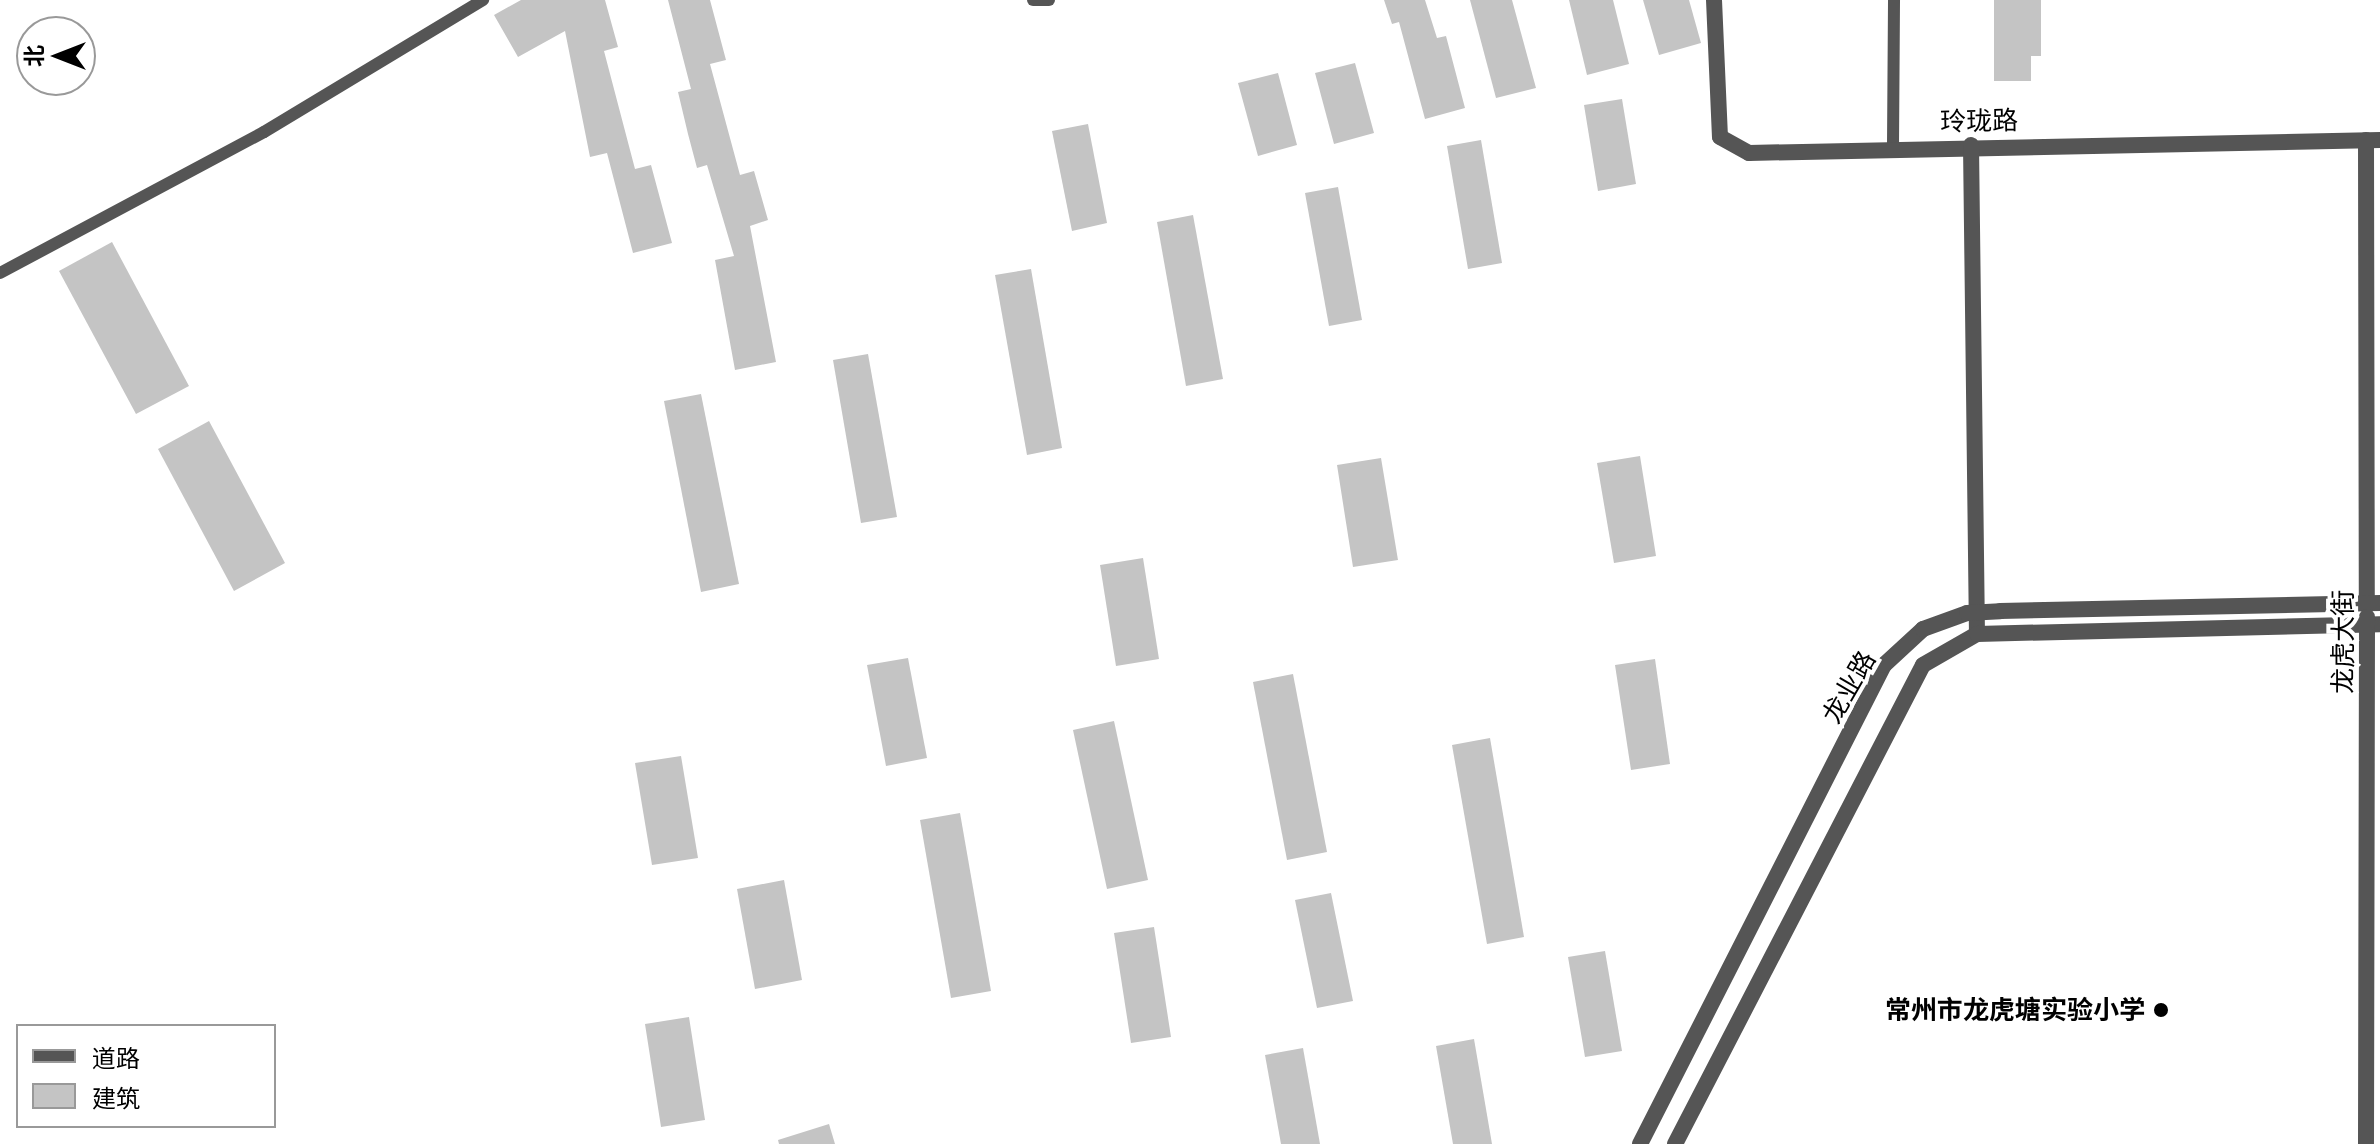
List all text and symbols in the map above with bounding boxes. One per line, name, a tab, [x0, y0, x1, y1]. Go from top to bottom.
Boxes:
north arrow	[16, 16, 96, 96]
text: 北	[20, 45, 48, 67]
street label: 玲珑路	[1940, 105, 2018, 137]
street label: 龙虎大街	[2327, 590, 2359, 694]
street label: 龙业路	[1816, 645, 1882, 729]
place label: 常州市龙虎塘实验小学	[1885, 994, 2145, 1026]
marker: 常州市龙虎塘实验小学	[2152, 1001, 2170, 1019]
legend	[16, 1024, 276, 1128]
text: 道路	[92, 1043, 140, 1073]
text: 建筑	[92, 1083, 140, 1113]

